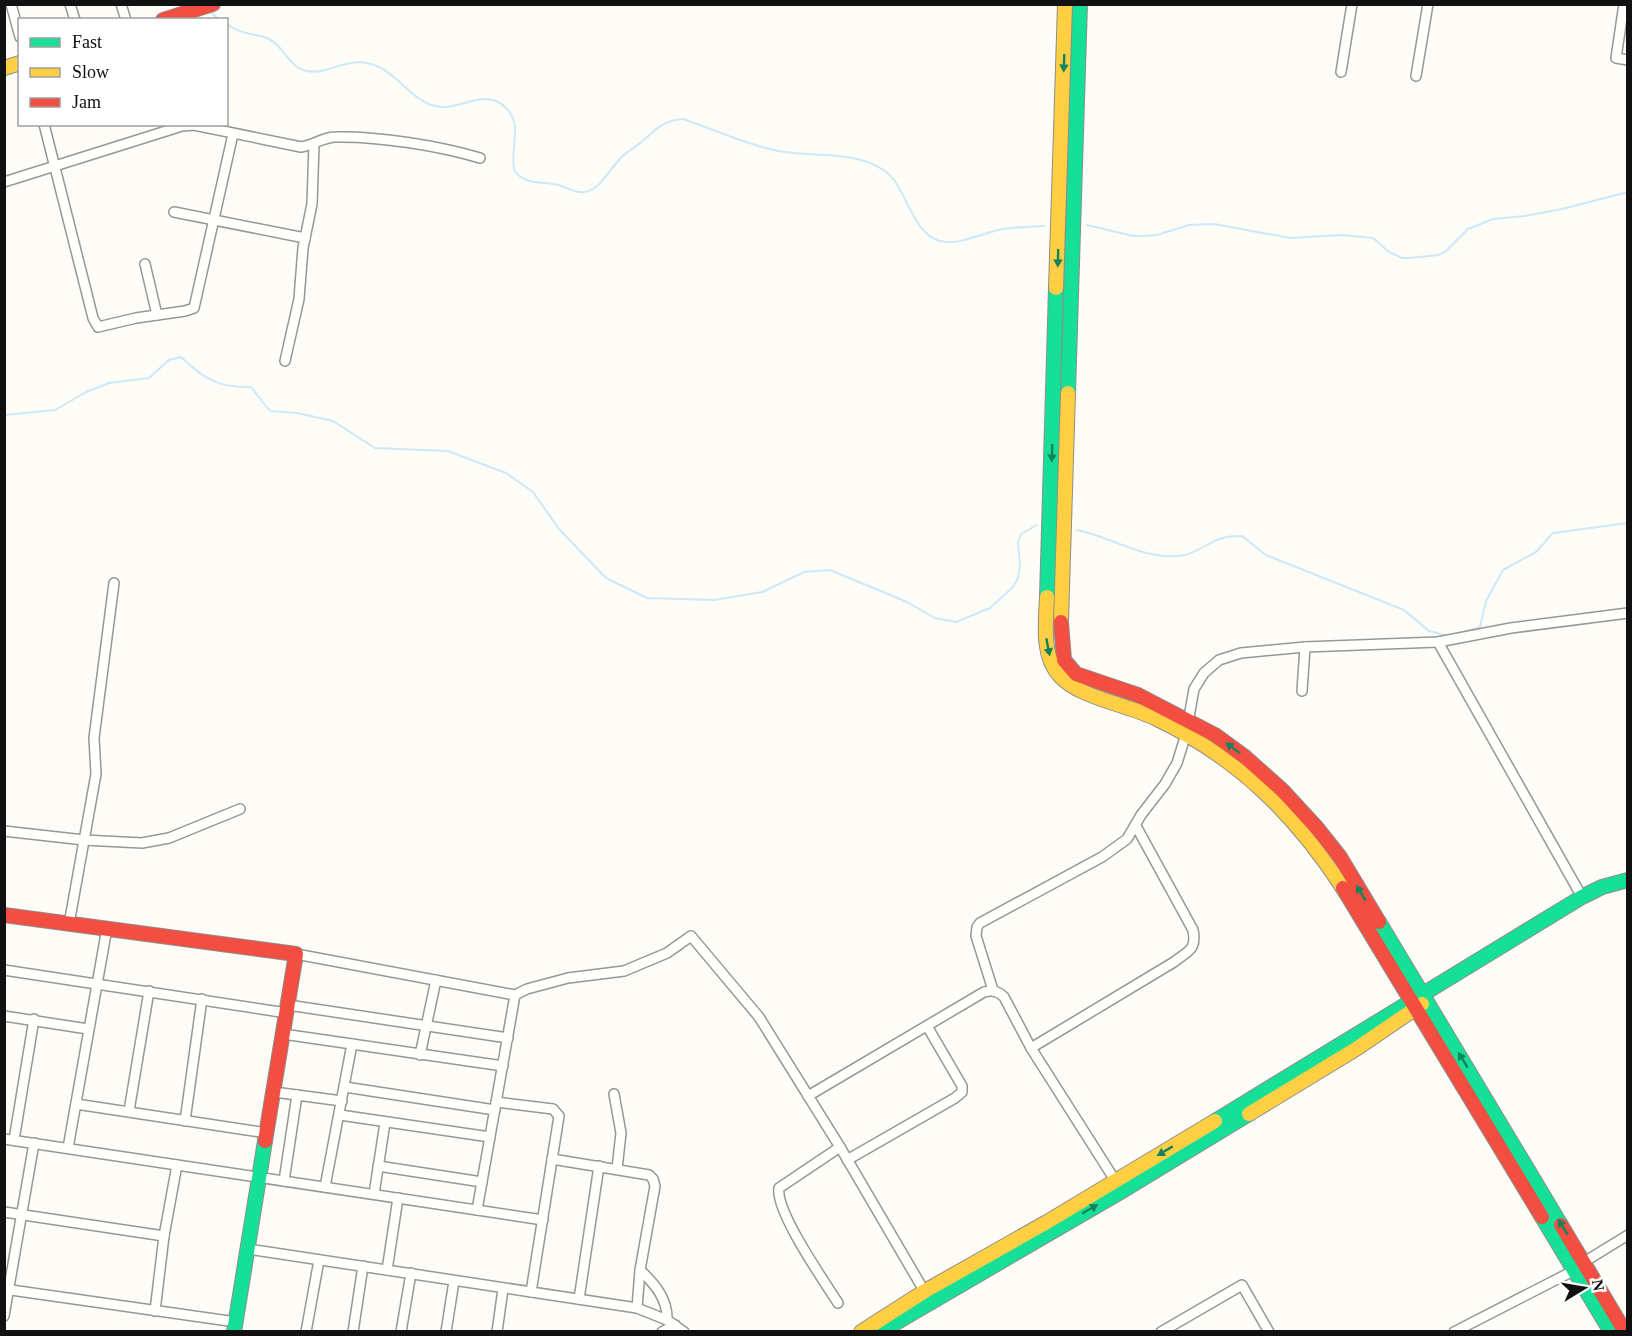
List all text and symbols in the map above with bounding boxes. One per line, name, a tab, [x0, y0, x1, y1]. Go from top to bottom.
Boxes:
legend	[18, 18, 228, 126]
text: Fast	[72, 32, 102, 52]
one-way arrow	[1059, 53, 1068, 72]
text: Slow	[72, 62, 109, 82]
text: Jam	[72, 92, 101, 112]
one-way arrow	[1054, 248, 1063, 267]
one-way arrow	[1047, 443, 1057, 462]
one-way arrow	[1044, 638, 1053, 657]
one-way arrow	[1226, 743, 1241, 755]
one-way arrow	[1357, 885, 1367, 902]
one-way arrow	[1457, 1052, 1468, 1068]
one-way arrow	[1156, 1146, 1173, 1156]
one-way arrow	[1082, 1204, 1099, 1214]
one-way arrow	[1557, 1219, 1568, 1235]
north arrow	[1554, 1258, 1614, 1318]
text: N	[1589, 1278, 1608, 1293]

